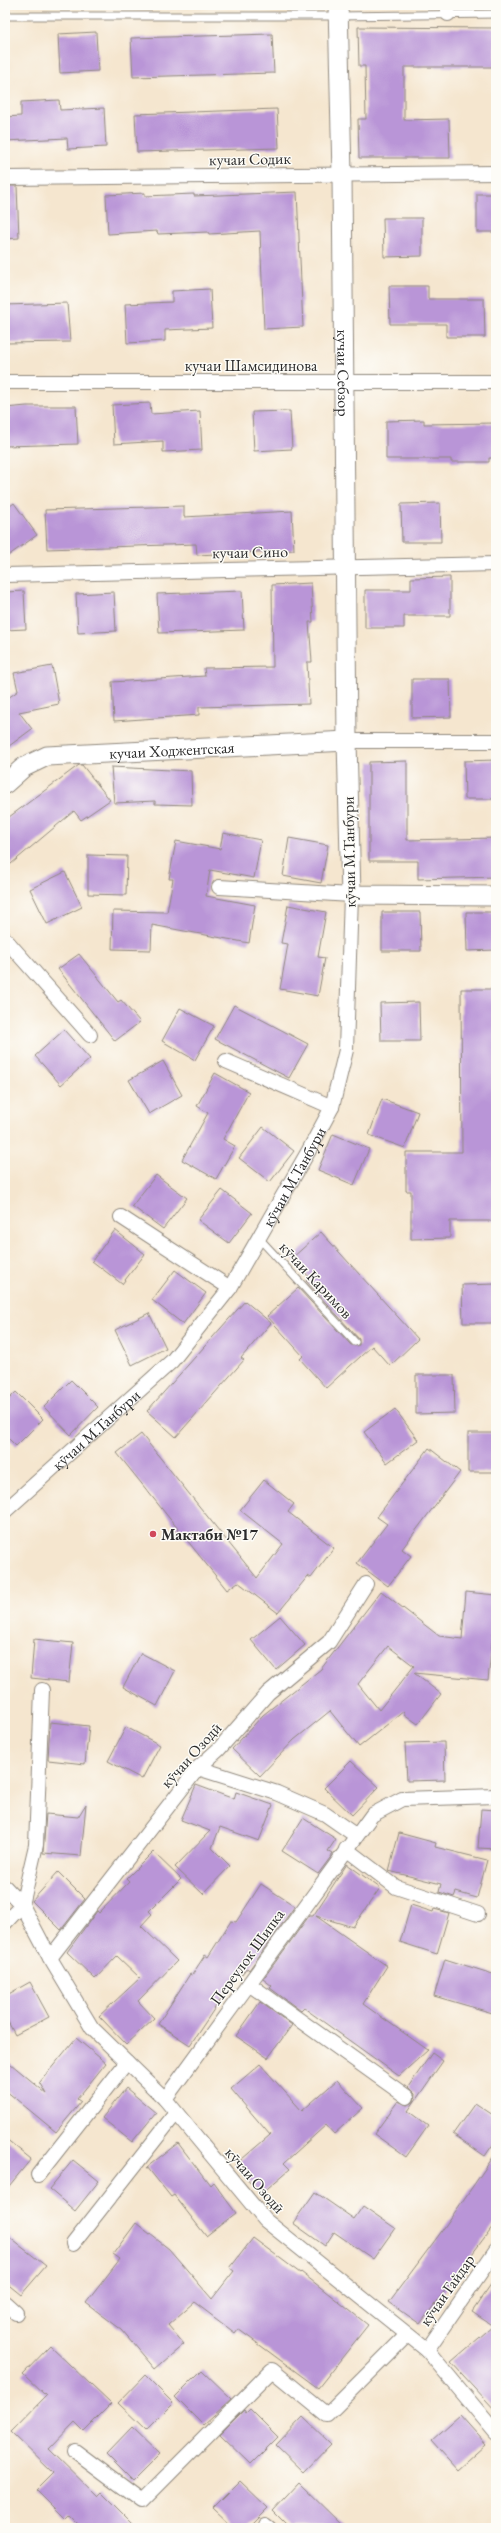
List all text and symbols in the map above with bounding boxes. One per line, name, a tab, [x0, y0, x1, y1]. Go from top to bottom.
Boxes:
street label: кучаи Содик	[209, 148, 292, 170]
street label: кучаи Себзор	[333, 329, 355, 417]
street label: кучаи Шамсидинова	[185, 355, 318, 376]
street label: кучаи Сино	[212, 541, 288, 563]
street label: кучаи Ходжентская	[109, 736, 235, 763]
street label: кӯчаи М.Танбури	[338, 796, 360, 908]
street label: кӯчаи М.Танбури	[257, 1123, 330, 1230]
street label: кӯчаи Каримов	[275, 1237, 357, 1323]
street label: кӯчаи М.Танбури	[47, 1384, 145, 1475]
place label: Мактаби №17	[161, 1524, 258, 1545]
marker: Мактаби №17	[148, 1529, 158, 1539]
street label: кӯчаи Озодӣ	[156, 1717, 226, 1792]
street label: Переулок Шипка	[205, 1904, 289, 2009]
street label: кӯчаи Озодӣ	[220, 2142, 290, 2218]
street label: кӯчаи Гайдар	[415, 2250, 479, 2330]

